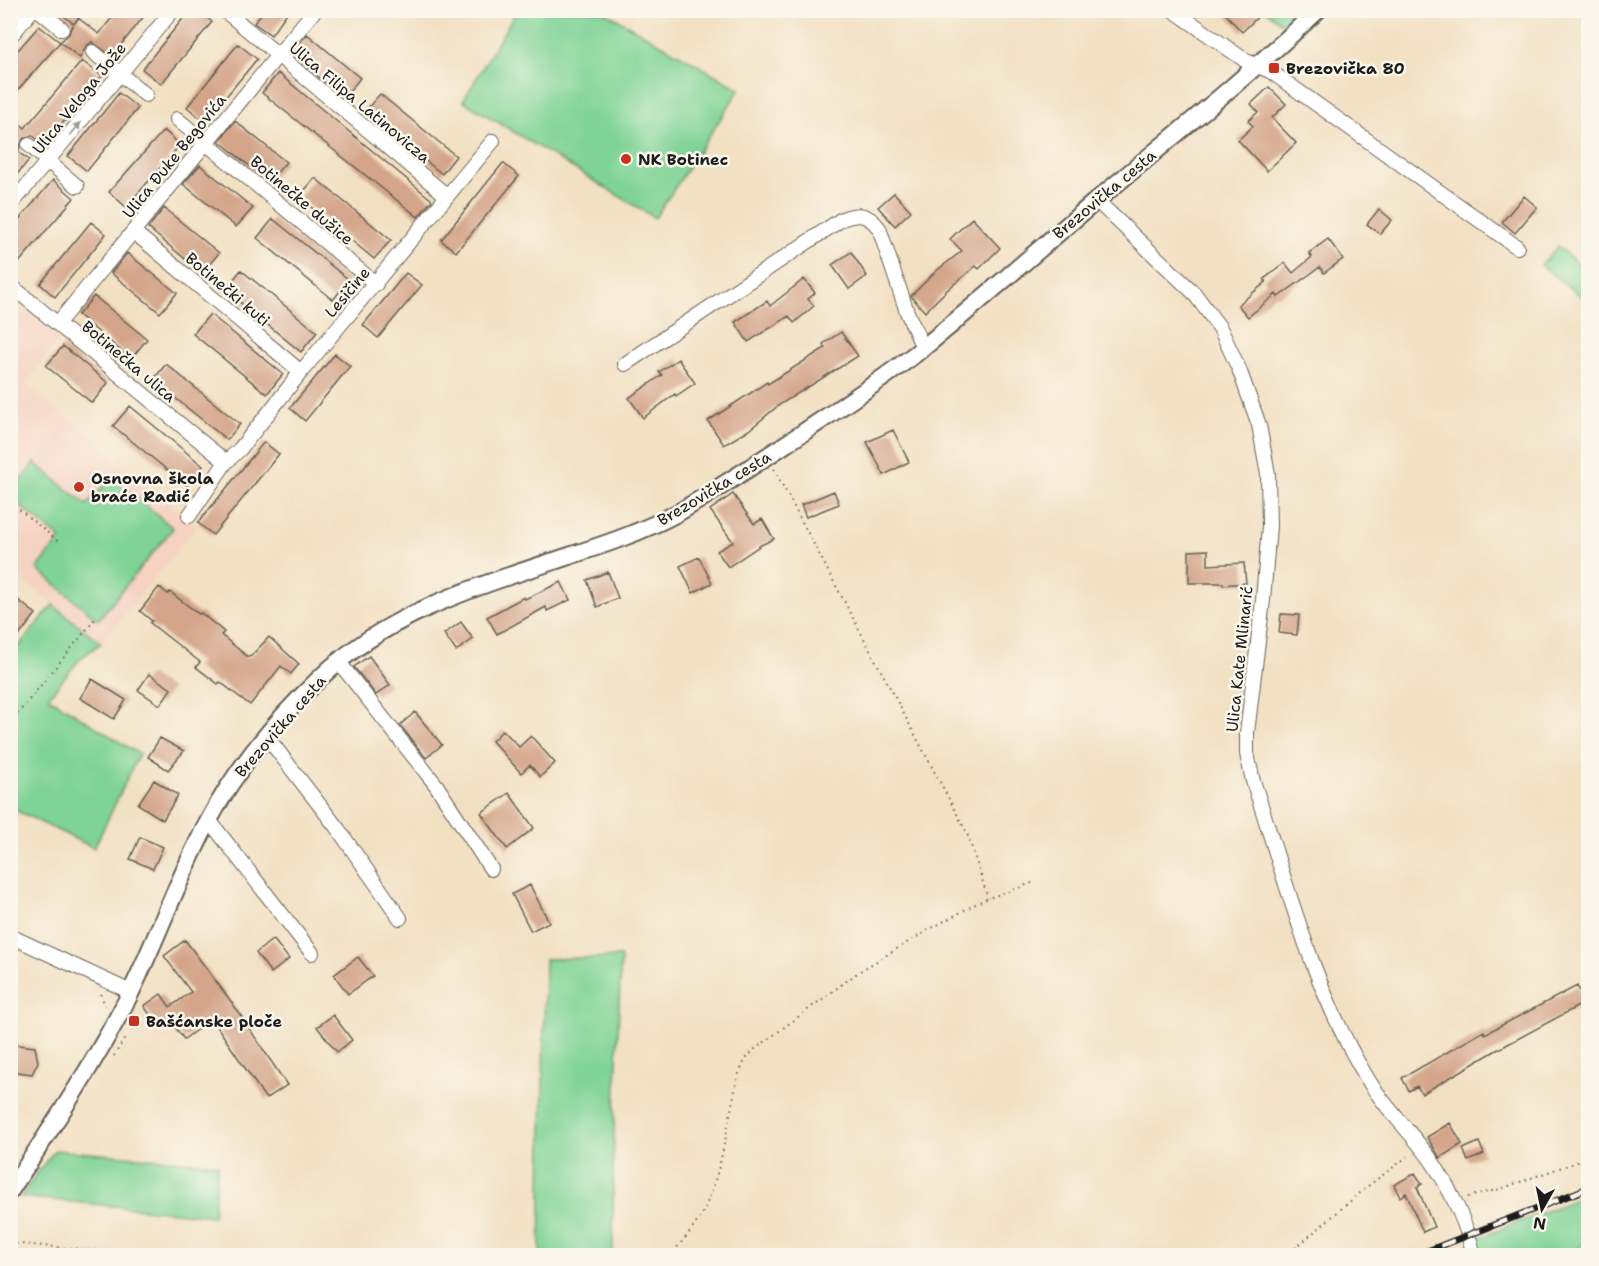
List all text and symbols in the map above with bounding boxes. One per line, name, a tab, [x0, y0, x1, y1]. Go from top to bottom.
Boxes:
street label: Ulica Filipa Latinovicza	[285, 37, 435, 168]
street label: Ulica Veloga Jože	[28, 38, 131, 158]
place label: Brezovička 80	[1286, 58, 1405, 79]
marker: Brezovička 80	[1267, 61, 1281, 75]
street label: Ulica Đuke Begovića	[118, 90, 231, 223]
one-way arrow	[68, 121, 81, 137]
street label: Brezovička cesta	[1048, 145, 1160, 244]
place label: NK Botinec	[638, 149, 728, 170]
street label: Botinečke dužice	[246, 151, 358, 250]
marker: NK Botinec	[619, 152, 633, 166]
street label: Botinečki kuti	[181, 248, 274, 331]
street label: Lesičine	[320, 263, 375, 322]
street label: Botinečka ulica	[77, 316, 180, 407]
street label: Brezovička cesta	[654, 446, 775, 531]
place label: Osnovna škola braće Radić	[91, 468, 214, 507]
marker: Osnovna škola braće Radić	[72, 480, 86, 494]
street label: Ulica Kate Mlinarić	[1221, 585, 1258, 733]
street label: Brezovička cesta	[230, 671, 331, 782]
place label: Bašćanske ploče	[146, 1011, 282, 1032]
marker: Bašćanske ploče	[127, 1014, 141, 1028]
north arrow	[1512, 1179, 1572, 1239]
text: N	[1532, 1212, 1548, 1235]

